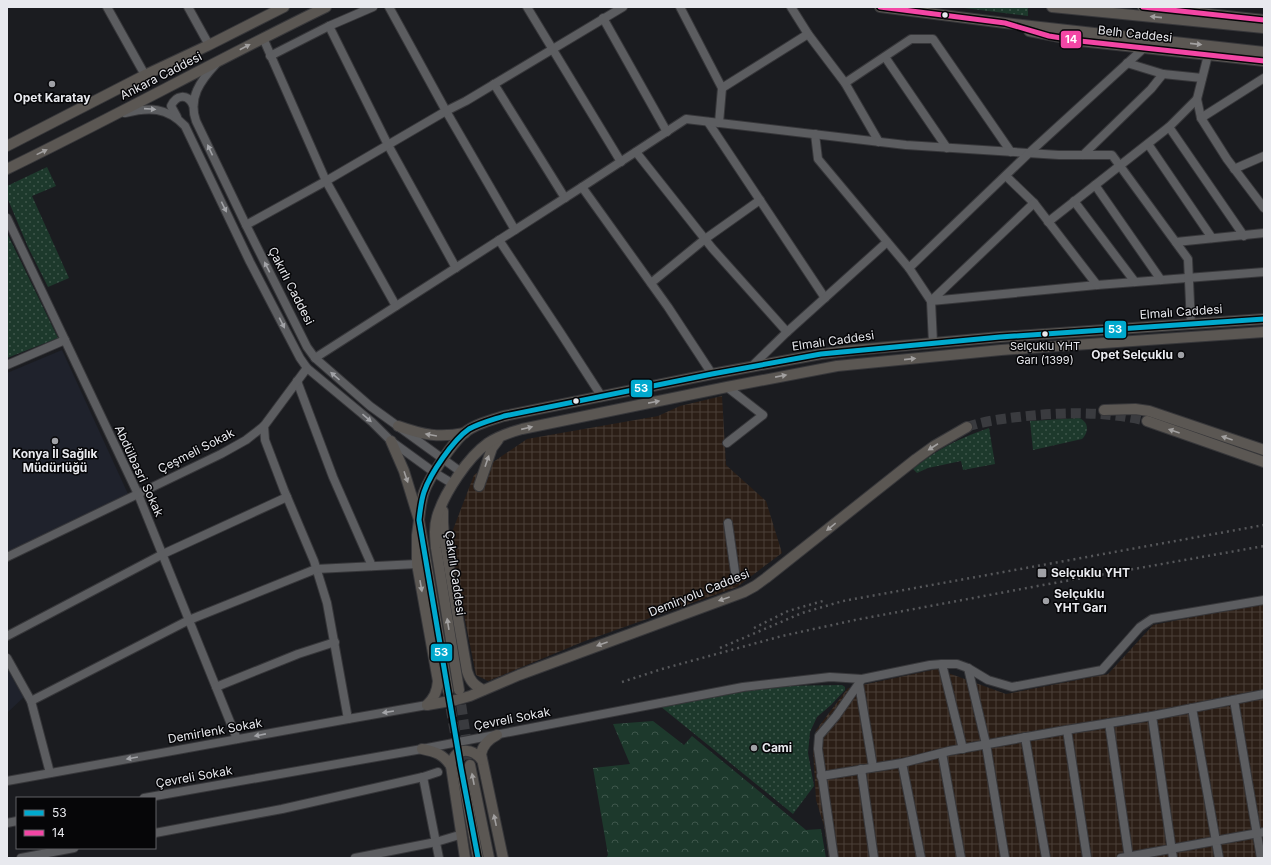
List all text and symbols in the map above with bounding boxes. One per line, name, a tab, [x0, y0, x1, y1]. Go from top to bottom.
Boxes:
unlabelled marker	[940, 10, 950, 20]
one-way arrow	[1149, 14, 1162, 21]
street label: Belh Caddesi	[1097, 22, 1173, 45]
line badge: 14	[1060, 30, 1082, 49]
text: 14	[1065, 32, 1077, 46]
one-way arrow	[1190, 41, 1202, 47]
one-way arrow	[239, 44, 250, 50]
street label: Ankara Caddesi	[117, 48, 204, 103]
marker: Opet Karatay	[47, 79, 57, 89]
place label: Opet Karatay	[14, 90, 91, 105]
one-way arrow	[144, 106, 156, 113]
one-way arrow	[207, 145, 213, 156]
one-way arrow	[36, 149, 48, 155]
one-way arrow	[221, 201, 227, 212]
street label: Çakırlı Caddesi	[265, 244, 318, 327]
one-way arrow	[264, 261, 270, 273]
street label: Elmalı Caddesi	[1139, 301, 1223, 322]
one-way arrow	[279, 317, 285, 329]
line badge: 53	[1104, 320, 1127, 339]
text: 53	[1108, 322, 1122, 336]
street label: Elmalı Caddesi	[791, 327, 875, 354]
marker: Selçuklu YHT Garı (1399)	[1040, 329, 1050, 339]
place label: Selçuklu YHT Garı (1399)	[1010, 339, 1080, 367]
place label: Opet Selçuklu	[1091, 347, 1173, 362]
marker: Opet Selçuklu	[1176, 350, 1186, 360]
one-way arrow	[904, 355, 916, 362]
one-way arrow	[329, 372, 340, 381]
one-way arrow	[775, 373, 788, 379]
line badge: 53	[630, 379, 653, 398]
text: 53	[634, 381, 648, 395]
unlabelled marker	[571, 396, 581, 406]
one-way arrow	[648, 399, 660, 405]
one-way arrow	[362, 414, 373, 423]
street label: Abdülbasri Sokak	[112, 423, 167, 519]
one-way arrow	[520, 424, 533, 430]
street label: Çeşmeli Sokak	[155, 425, 237, 476]
one-way arrow	[1168, 427, 1180, 433]
one-way arrow	[425, 431, 437, 437]
one-way arrow	[1221, 434, 1233, 440]
marker: Konya İl Sağlık Müdürlüğü	[50, 436, 60, 446]
one-way arrow	[928, 443, 939, 451]
place label: Konya İl Sağlık Müdürlüğü	[12, 446, 98, 475]
one-way arrow	[485, 454, 491, 466]
one-way arrow	[404, 471, 410, 483]
one-way arrow	[825, 522, 836, 531]
street label: Çakırlı Caddesi	[442, 530, 469, 616]
street label: Demiryolu Caddesi	[646, 565, 751, 620]
place label: Selçuklu YHT	[1051, 565, 1130, 580]
marker: Selçuklu YHT	[1036, 567, 1048, 579]
one-way arrow	[418, 580, 424, 593]
place label: Selçuklu YHT Garı	[1054, 586, 1107, 615]
marker: Selçuklu YHT Garı	[1041, 596, 1051, 606]
one-way arrow	[718, 597, 730, 603]
one-way arrow	[445, 617, 451, 630]
one-way arrow	[596, 641, 608, 647]
line badge: 53	[430, 643, 453, 662]
text: 53	[434, 645, 448, 659]
street label: Çevreli Sokak	[472, 704, 552, 733]
one-way arrow	[382, 709, 394, 715]
street label: Demirlenk Sokak	[167, 715, 264, 746]
one-way arrow	[254, 732, 266, 738]
place label: Cami	[762, 740, 792, 755]
marker: Cami	[749, 743, 759, 753]
one-way arrow	[126, 756, 139, 762]
street label: Çevreli Sokak	[154, 762, 234, 791]
one-way arrow	[470, 772, 476, 785]
legend	[16, 797, 156, 849]
text: 53	[52, 805, 67, 820]
one-way arrow	[491, 814, 497, 826]
text: 14	[52, 825, 65, 840]

